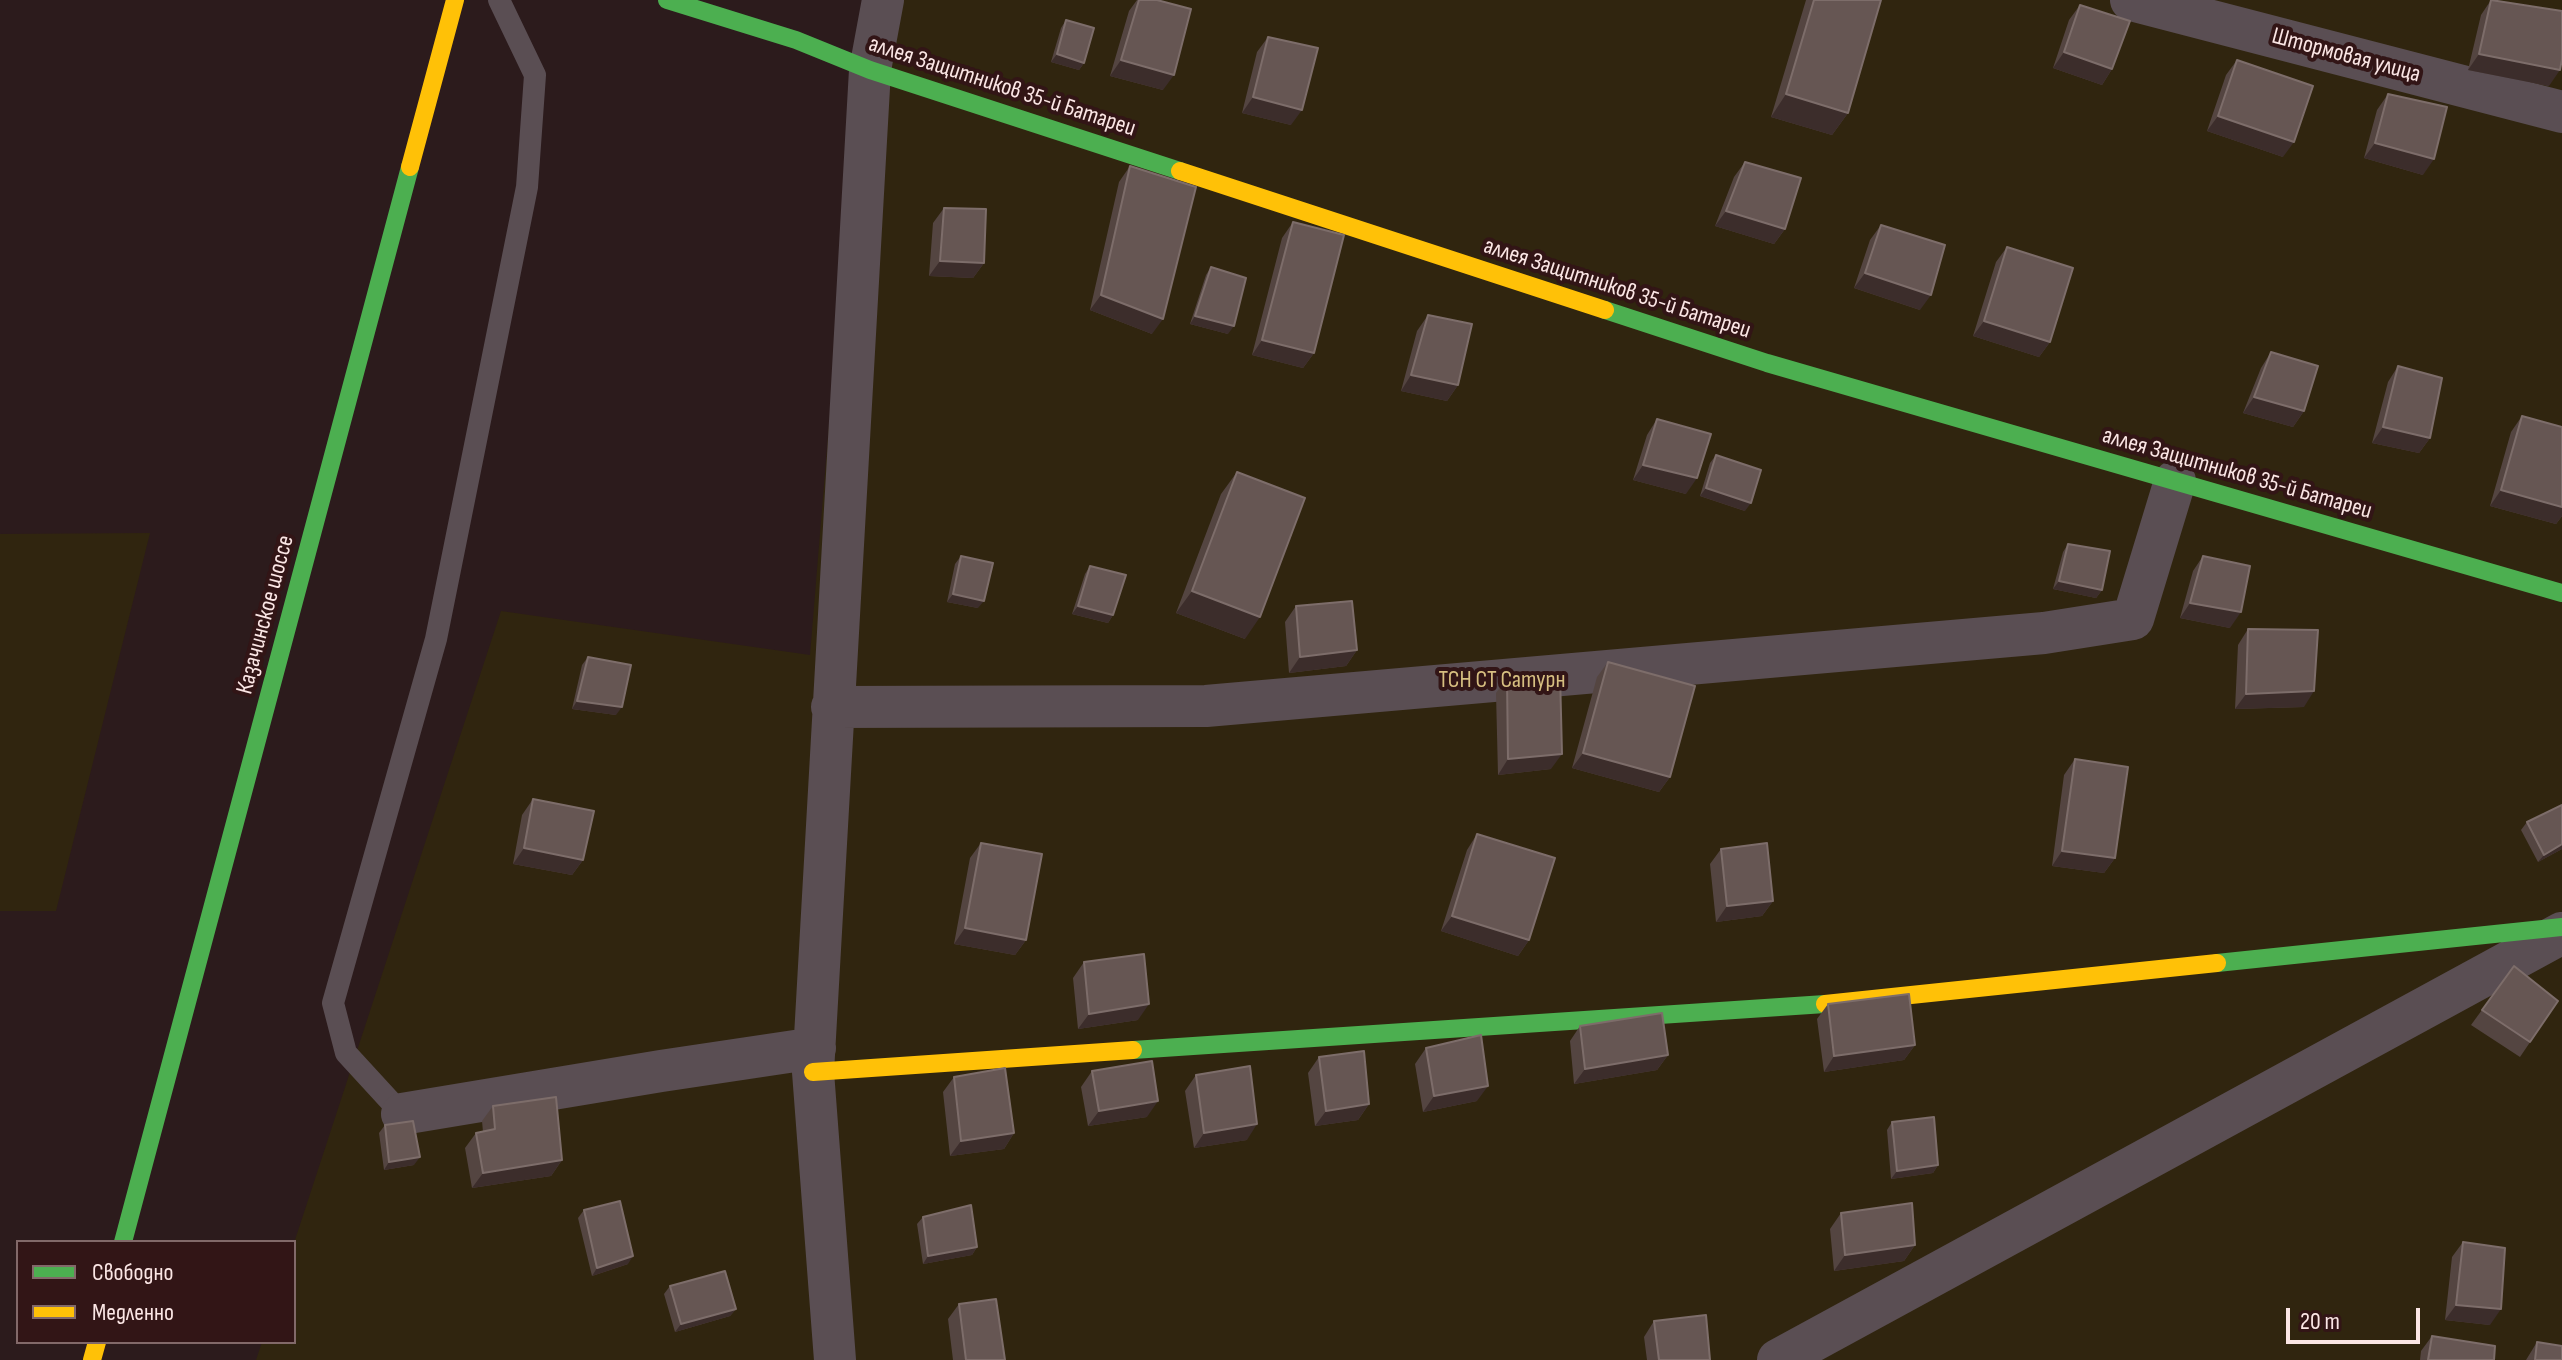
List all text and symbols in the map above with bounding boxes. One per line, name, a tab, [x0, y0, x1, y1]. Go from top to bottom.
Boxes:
street label: Штормовая улица	[2269, 22, 2423, 90]
street label: аллея Защитников 35-й Батареи	[865, 30, 1139, 144]
street label: аллея Защитников 35-й Батареи	[1480, 232, 1754, 346]
street label: аллея Защитников 35-й Батареи	[2099, 422, 2375, 526]
street label: Казачинское шоссе	[231, 532, 301, 698]
park label: ТСН СТ Сатурн	[1438, 667, 1566, 695]
legend	[16, 1240, 296, 1344]
text: Свободно	[92, 1258, 173, 1287]
scale bar	[2290, 1292, 2424, 1342]
text: Медленно	[92, 1298, 174, 1327]
text: 20 m	[2300, 1307, 2340, 1336]

